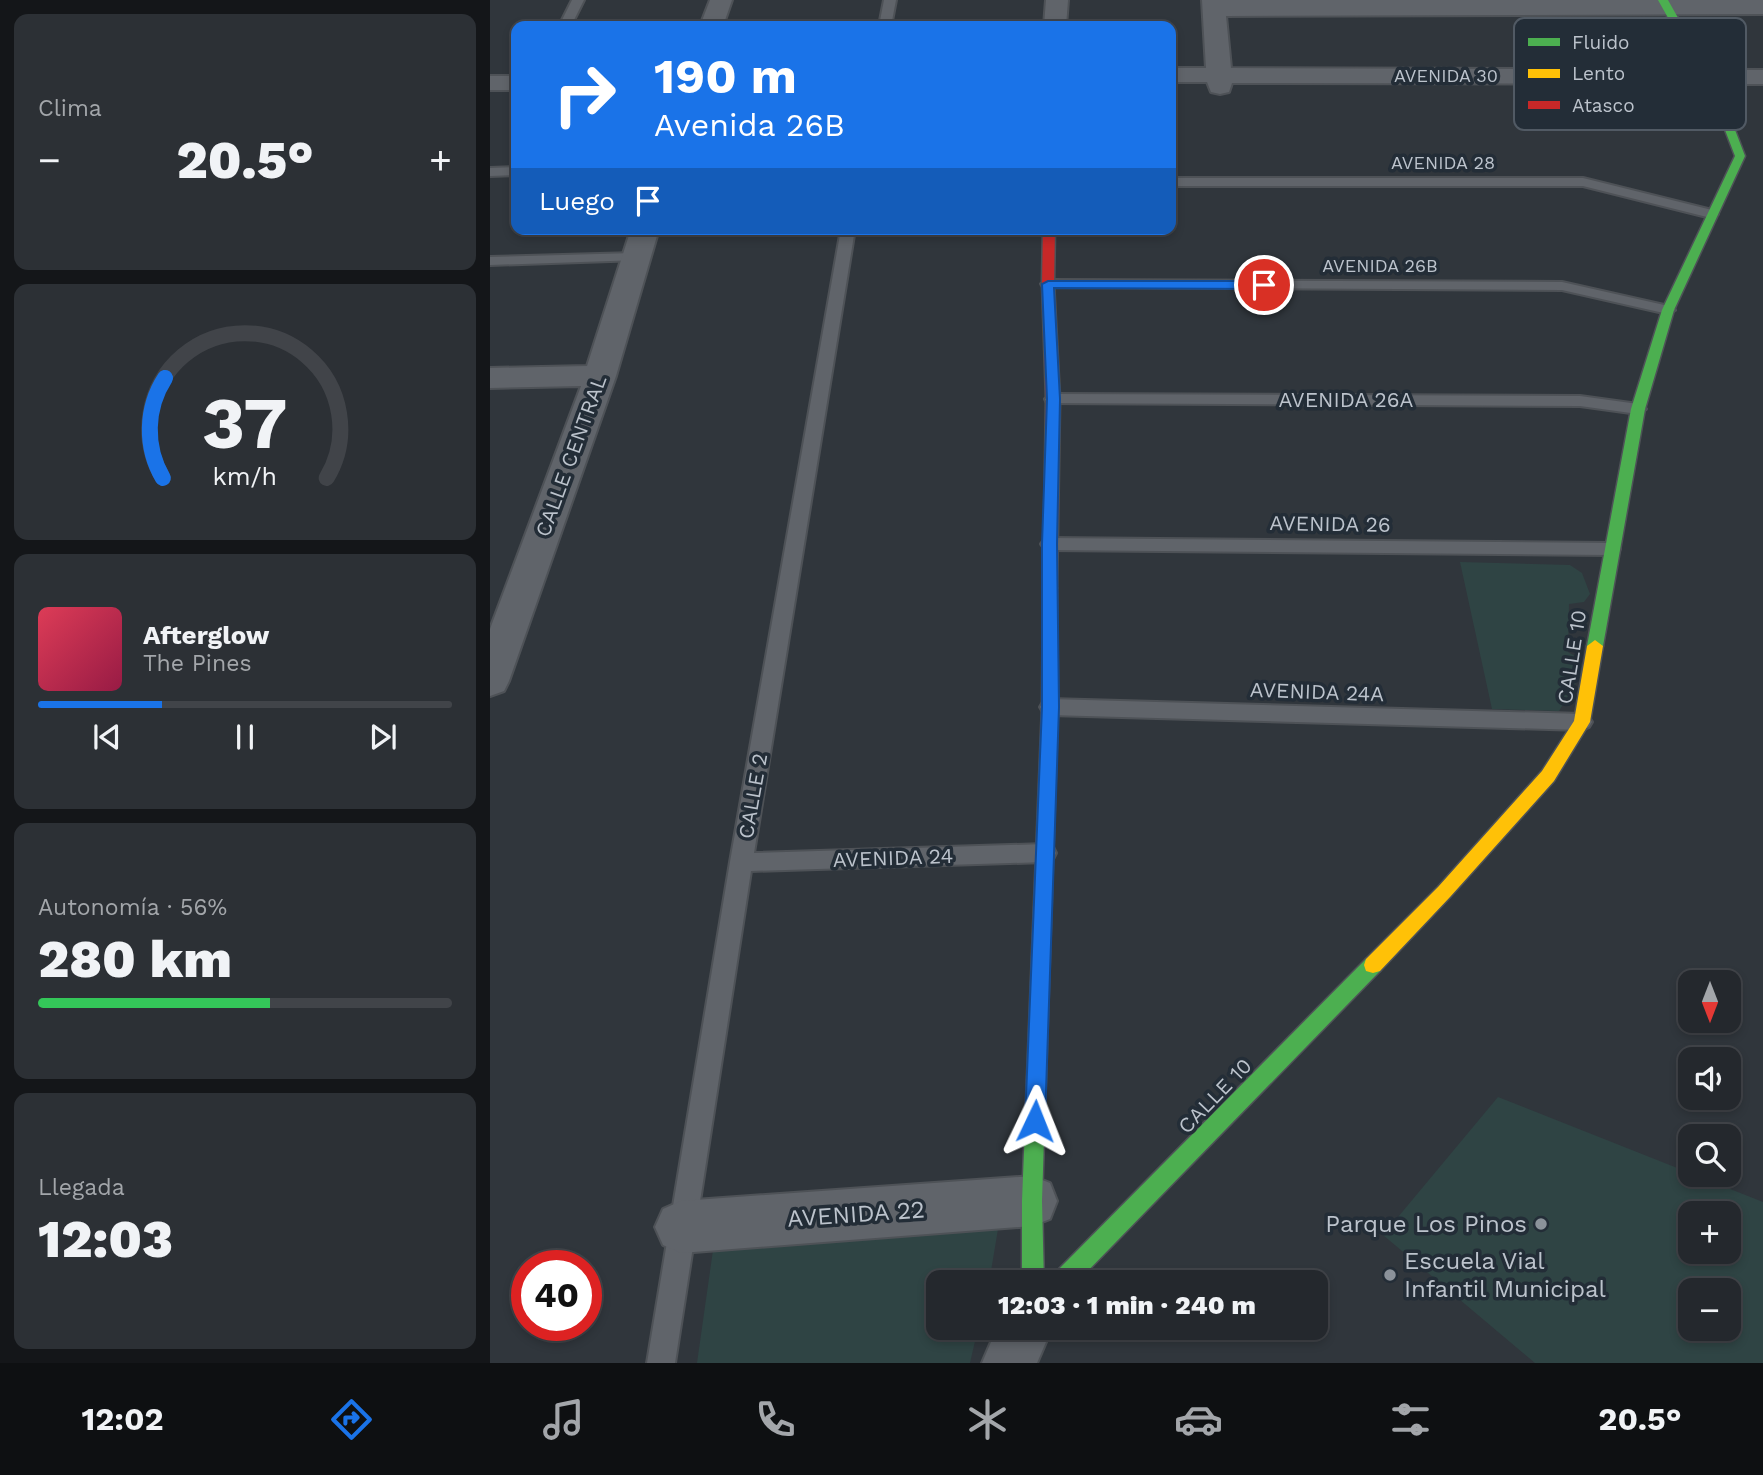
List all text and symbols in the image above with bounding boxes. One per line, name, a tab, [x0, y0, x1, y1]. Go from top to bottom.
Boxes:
legend	[1514, 18, 1746, 130]
text: Fluido	[1572, 31, 1630, 54]
text: 190 m	[654, 47, 797, 105]
icon: right	[539, 49, 630, 140]
text: Lento	[1572, 62, 1625, 85]
street label: AVENIDA 30	[1394, 65, 1498, 86]
text: Atasco	[1572, 94, 1635, 117]
text: Clima	[38, 95, 102, 122]
text: Avenida 26B	[654, 106, 845, 144]
text: 20.5°	[176, 130, 314, 191]
text: −	[38, 138, 61, 182]
text: +	[429, 138, 452, 182]
street label: AVENIDA 28	[1391, 152, 1495, 173]
icon: arrive	[629, 182, 667, 220]
text: Luego	[539, 186, 615, 216]
pin	[1234, 255, 1294, 315]
street label: AVENIDA 26B	[1322, 255, 1438, 276]
icon: arrive	[1245, 266, 1283, 304]
street label: CALLE CENTRAL	[530, 372, 611, 540]
text: 37	[202, 380, 288, 466]
street label: AVENIDA 26A	[1279, 387, 1414, 412]
text: km/h	[213, 461, 277, 490]
street label: AVENIDA 26	[1269, 510, 1391, 537]
street label: CALLE 10	[1552, 608, 1591, 706]
text: Afterglow	[143, 620, 269, 650]
text: The Pines	[143, 650, 252, 677]
street label: AVENIDA 24A	[1249, 677, 1385, 706]
icon: previous	[88, 718, 126, 756]
icon: pause	[226, 718, 264, 756]
icon: next	[364, 718, 402, 756]
street label: CALLE 2	[733, 751, 772, 841]
street label: AVENIDA 24	[832, 843, 954, 872]
text: Autonomía · 56%	[38, 894, 227, 921]
text: 280 km	[38, 929, 232, 990]
north arrow	[1678, 970, 1741, 1032]
map controls	[1678, 970, 1741, 1341]
button: sound	[1678, 1047, 1741, 1110]
street label: CALLE 10	[1173, 1053, 1257, 1138]
position arrow	[998, 1084, 1072, 1158]
button: search	[1678, 1124, 1741, 1187]
text: Llegada	[38, 1174, 125, 1201]
street label: AVENIDA 22	[786, 1195, 926, 1233]
button: +	[1678, 1201, 1741, 1264]
text: 12:03	[38, 1209, 173, 1270]
place label: Parque Los Pinos	[1325, 1210, 1527, 1238]
marker: Parque Los Pinos	[1533, 1216, 1549, 1232]
place label: Escuela Vial Infantil Municipal	[1404, 1247, 1607, 1303]
speed limit sign: 40	[511, 1250, 602, 1341]
marker: Escuela Vial Infantil Municipal	[1382, 1267, 1398, 1283]
button: −	[1678, 1278, 1741, 1341]
text: 12:03 · 1 min · 240 m	[998, 1290, 1256, 1320]
icon: directions	[327, 1395, 376, 1444]
icon: music	[539, 1395, 588, 1444]
icon: phone	[751, 1395, 800, 1444]
icon: climate	[963, 1395, 1012, 1444]
icon: car	[1174, 1395, 1223, 1444]
icon: filters	[1386, 1395, 1435, 1444]
text: 12:02	[81, 1400, 164, 1438]
text: 20.5°	[1598, 1400, 1682, 1438]

